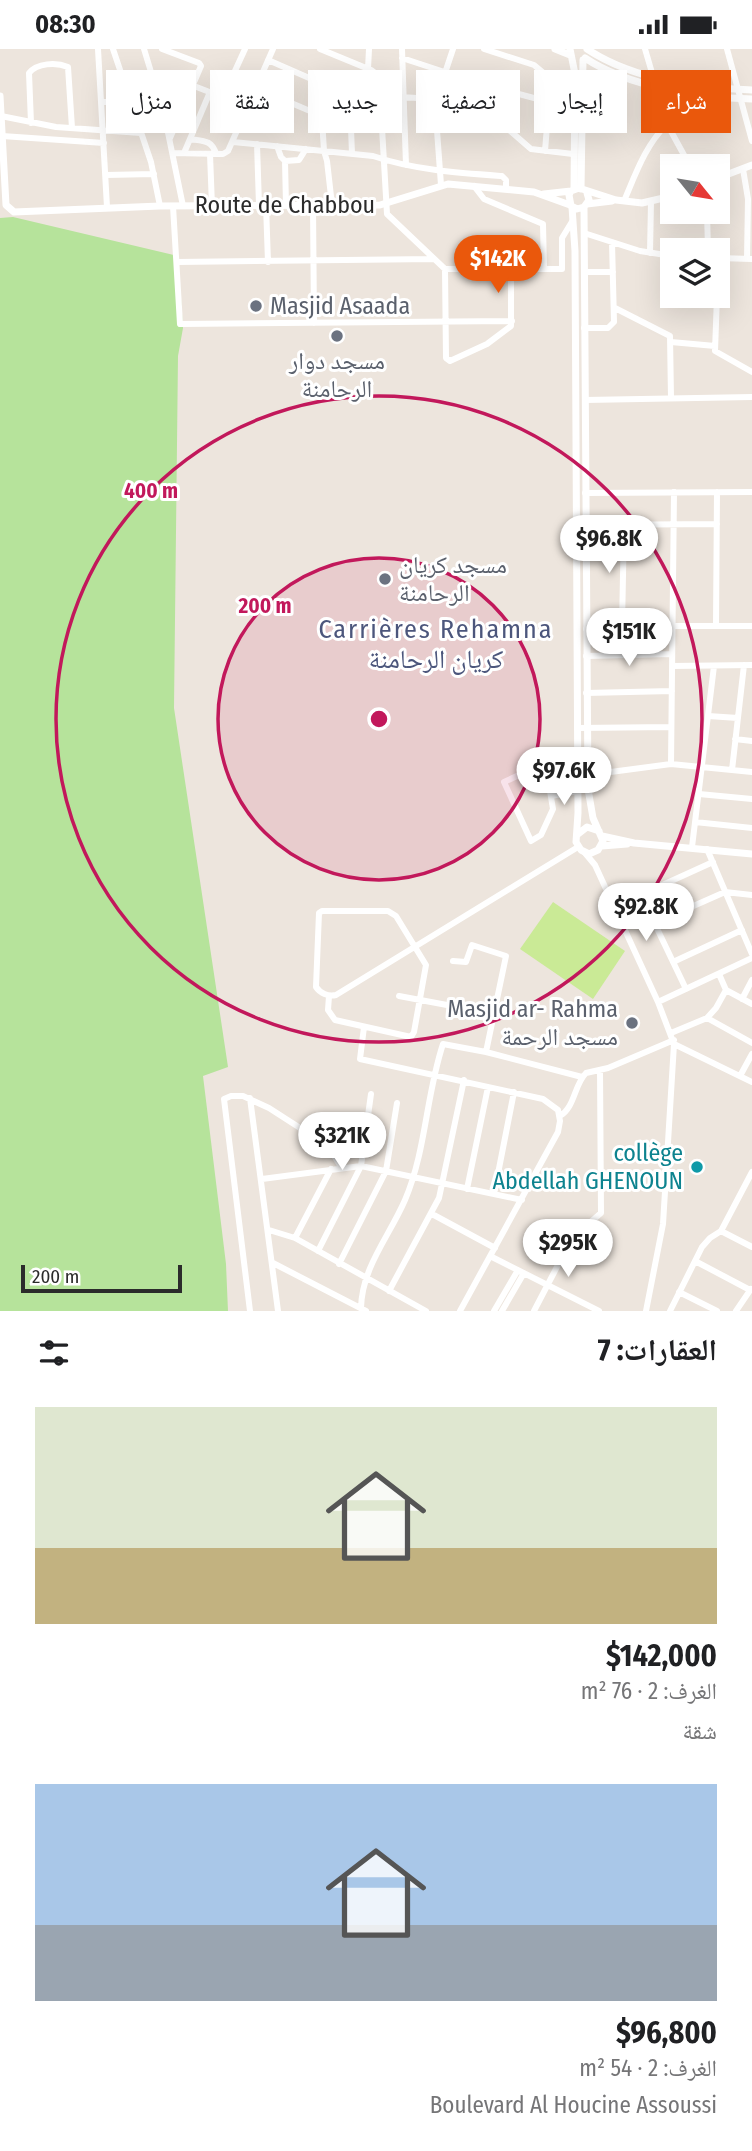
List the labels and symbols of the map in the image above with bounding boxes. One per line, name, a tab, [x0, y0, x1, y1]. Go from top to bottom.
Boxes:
north arrow	[660, 154, 730, 224]
street label: Route de Chabbou	[195, 191, 375, 219]
pin: $142K	[449, 236, 547, 295]
place label: Masjid Asaada	[270, 292, 410, 320]
marker: Masjid Asaada	[248, 298, 264, 314]
marker: مسجد دوار الرحامنة	[329, 328, 345, 344]
place label: مسجد دوار الرحامنة	[288, 347, 385, 403]
text: 400 m	[124, 478, 178, 504]
pin: $96.8K	[552, 515, 666, 575]
place label: مسجد كريان الرحامنة	[399, 551, 507, 607]
marker: مسجد كريان الرحامنة	[377, 571, 393, 587]
text: 200 m	[237, 593, 292, 619]
pin: $151K	[580, 609, 678, 668]
district label: Carrières Rehamna كريان الرحامنة	[318, 614, 554, 675]
centre of rings	[367, 707, 391, 731]
pin: $97.6K	[507, 747, 621, 807]
pin: $92.8K	[589, 883, 703, 943]
place label: Masjid ar- Rahma مسجد الرحمة	[447, 995, 618, 1051]
marker: Masjid ar- Rahma مسجد الرحمة	[624, 1015, 640, 1031]
pin: $321K	[293, 1113, 391, 1172]
place label: collège Abdellah GHENOUN	[492, 1139, 683, 1195]
marker: collège Abdellah GHENOUN	[689, 1159, 705, 1175]
pin: $295K	[519, 1219, 617, 1279]
scale bar	[21, 1262, 182, 1294]

